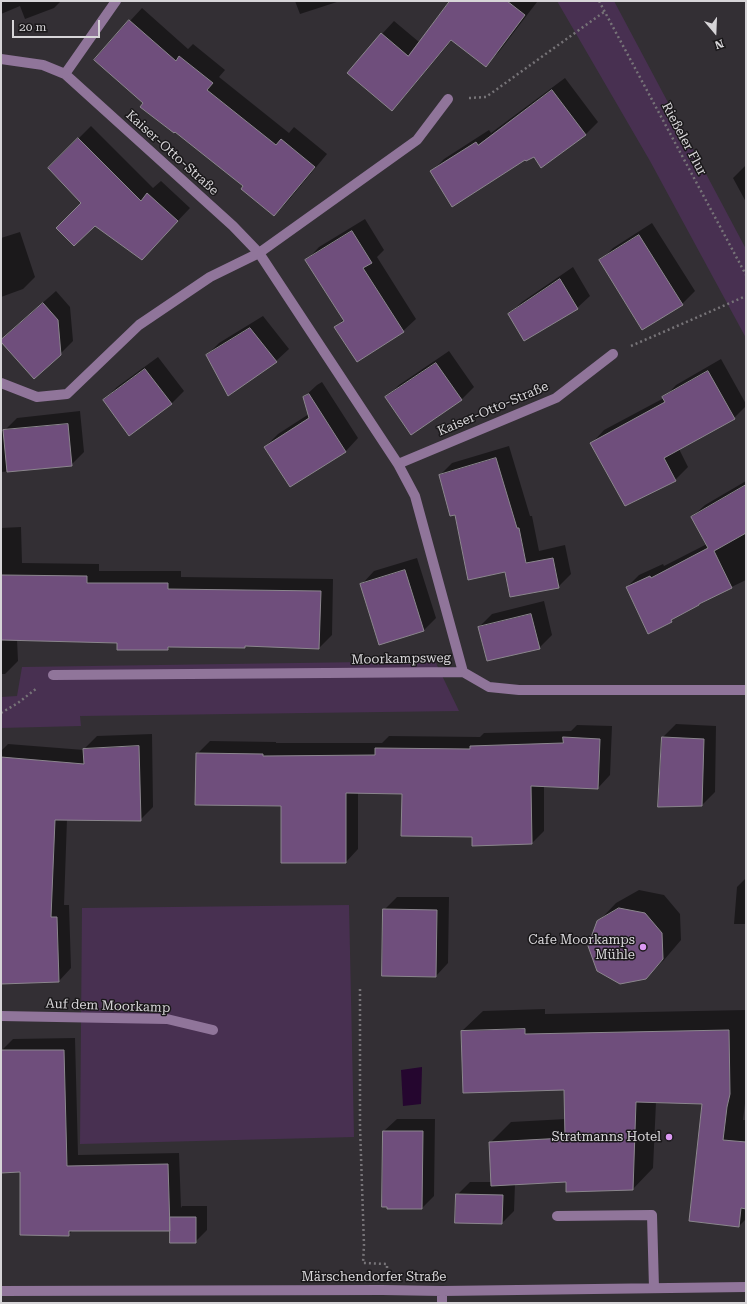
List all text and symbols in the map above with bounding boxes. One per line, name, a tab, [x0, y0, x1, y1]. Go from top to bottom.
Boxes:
scale bar	[14, 12, 102, 38]
north arrow	[695, 12, 735, 52]
text: 20 m	[19, 20, 46, 34]
text: N	[713, 36, 725, 51]
street label: Rießeler Flur	[658, 100, 710, 178]
street label: Kaiser-Otto-Straße	[123, 107, 221, 199]
street label: Kaiser-Otto-Straße	[435, 379, 551, 439]
street label: Moorkampsweg	[351, 650, 451, 668]
place label: Cafe Moorkamps Mühle	[528, 932, 635, 963]
marker: Cafe Moorkamps Mühle	[638, 942, 648, 952]
street label: Auf dem Moorkamp	[45, 996, 171, 1016]
place label: Stratmanns Hotel	[552, 1129, 661, 1145]
marker: Stratmanns Hotel	[664, 1132, 674, 1142]
street label: Märschendorfer Straße	[302, 1269, 446, 1285]

